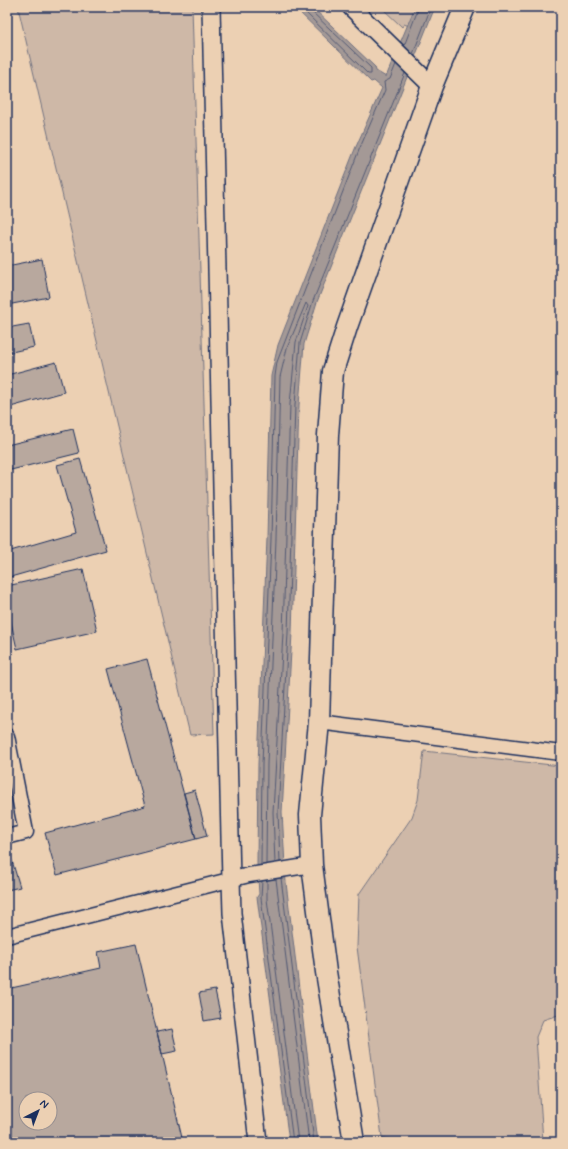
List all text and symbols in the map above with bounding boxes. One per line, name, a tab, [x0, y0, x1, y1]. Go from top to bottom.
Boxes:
north arrow	[18, 1091, 58, 1131]
text: N	[37, 1097, 51, 1112]

